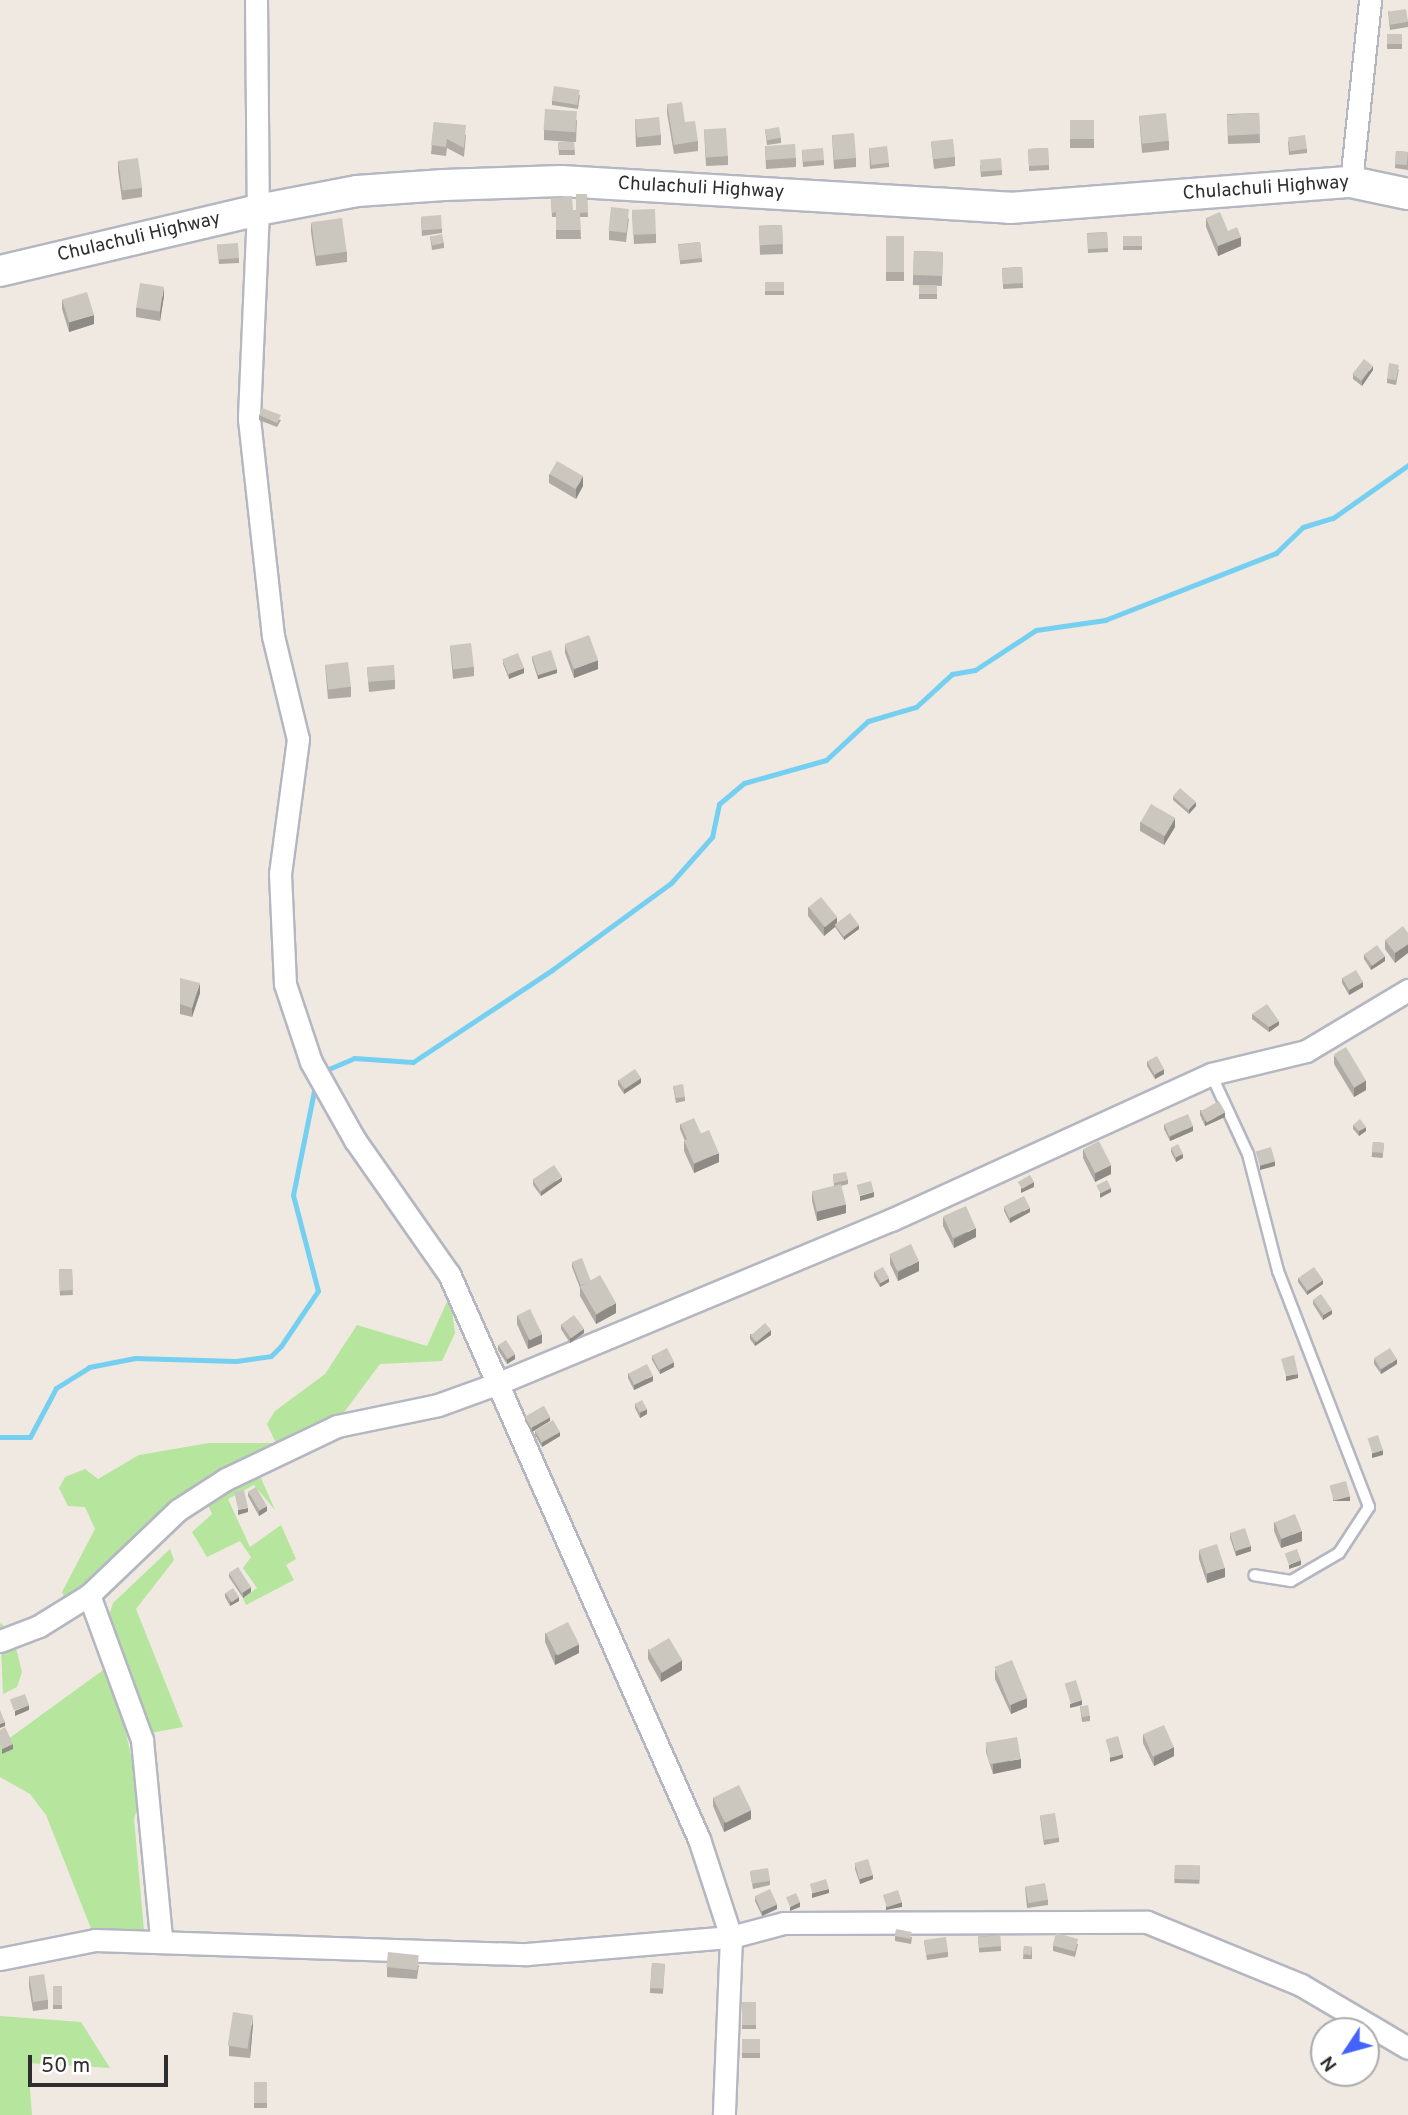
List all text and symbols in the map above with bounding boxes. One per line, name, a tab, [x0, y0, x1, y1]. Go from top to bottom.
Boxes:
street label: Chulachuli Highway	[1182, 172, 1350, 206]
street label: Chulachuli Highway	[617, 173, 785, 205]
street label: Chulachuli Highway	[55, 208, 223, 268]
north arrow	[1310, 2017, 1380, 2087]
scale bar	[32, 2042, 172, 2086]
text: N	[1316, 2051, 1343, 2076]
text: 50 m	[41, 2053, 90, 2080]

